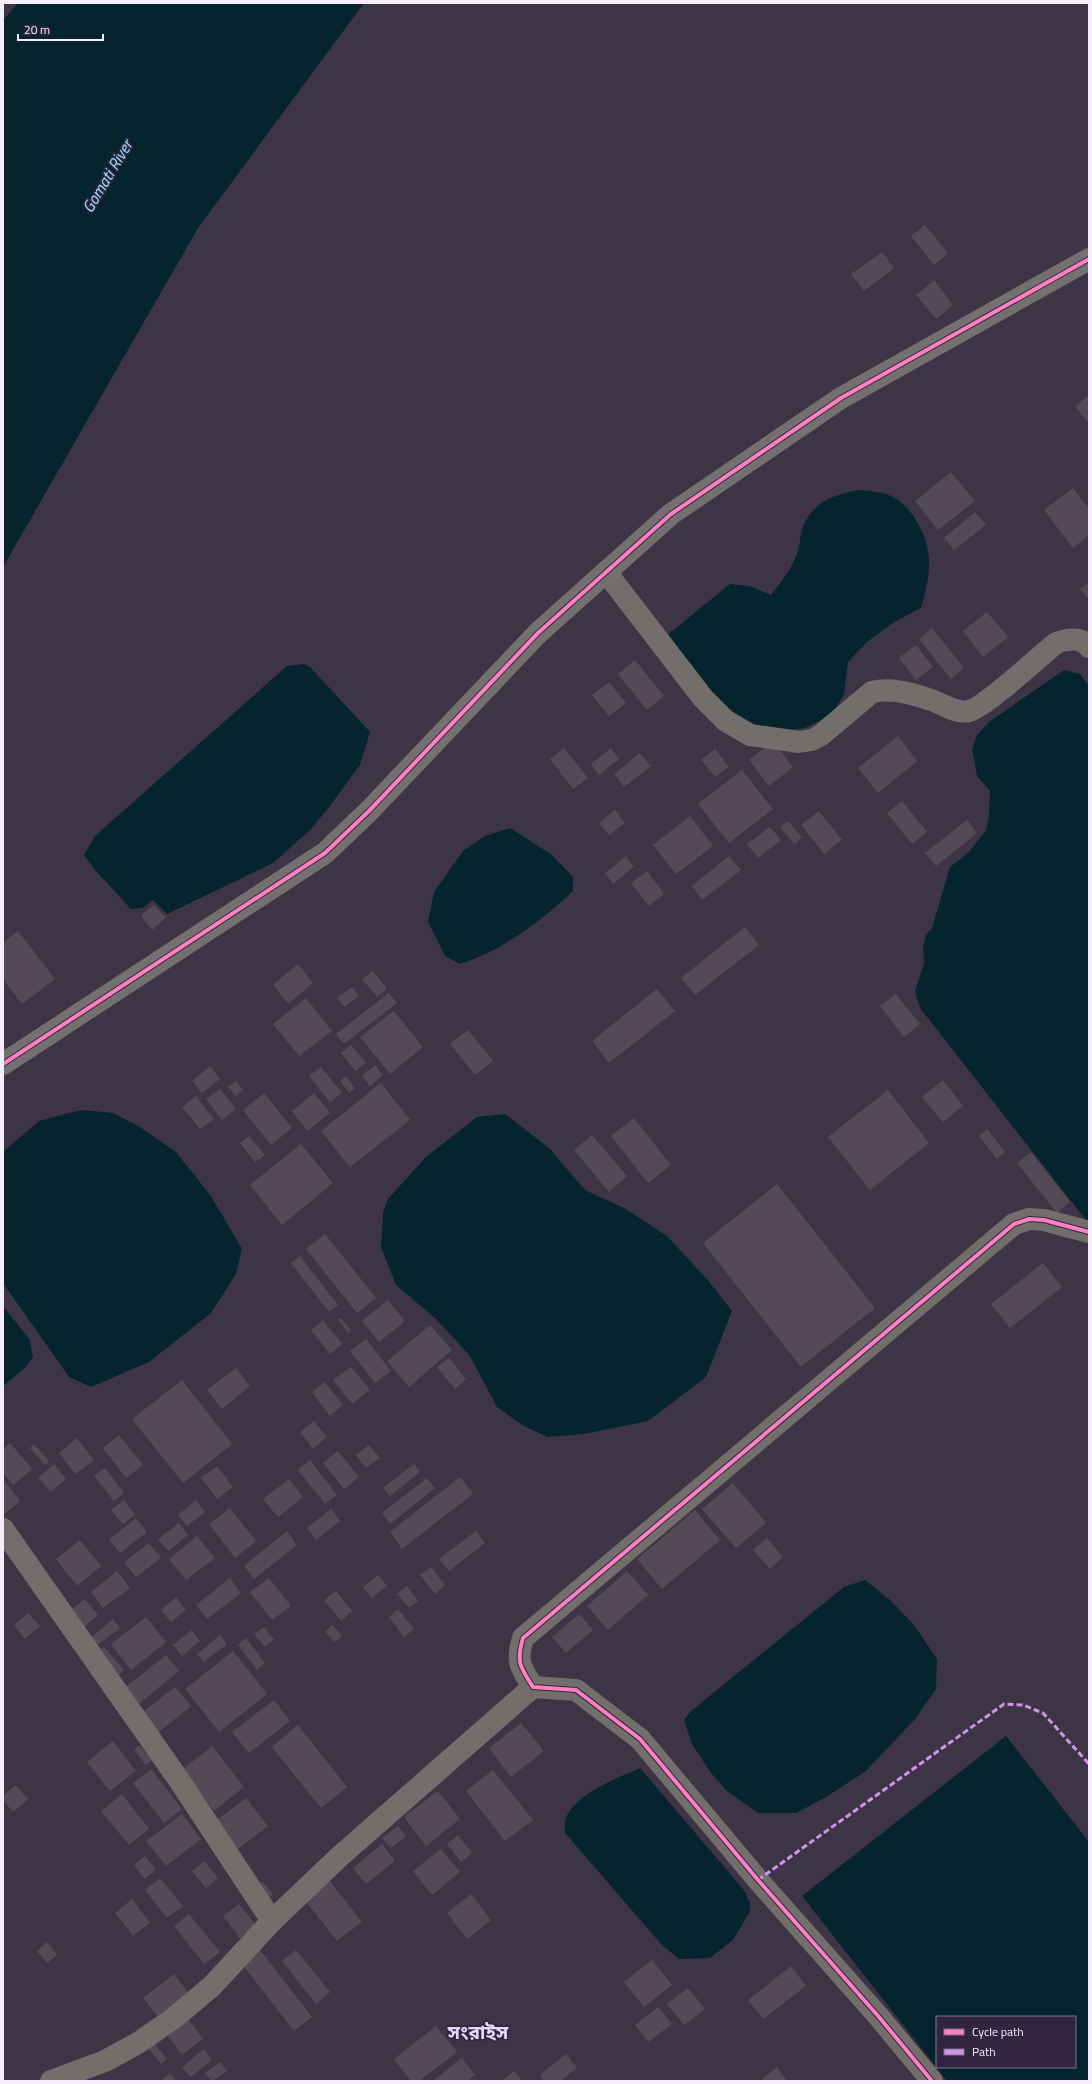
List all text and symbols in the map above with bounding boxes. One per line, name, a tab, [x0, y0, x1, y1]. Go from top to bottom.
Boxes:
scale bar	[18, 16, 103, 42]
text: 20 m	[24, 20, 50, 39]
water label: Gomati River	[76, 133, 139, 217]
legend	[936, 2016, 1076, 2068]
district label: সংরাইস	[447, 2017, 509, 2046]
text: Cycle path	[972, 2022, 1024, 2041]
text: Path	[972, 2042, 996, 2061]

